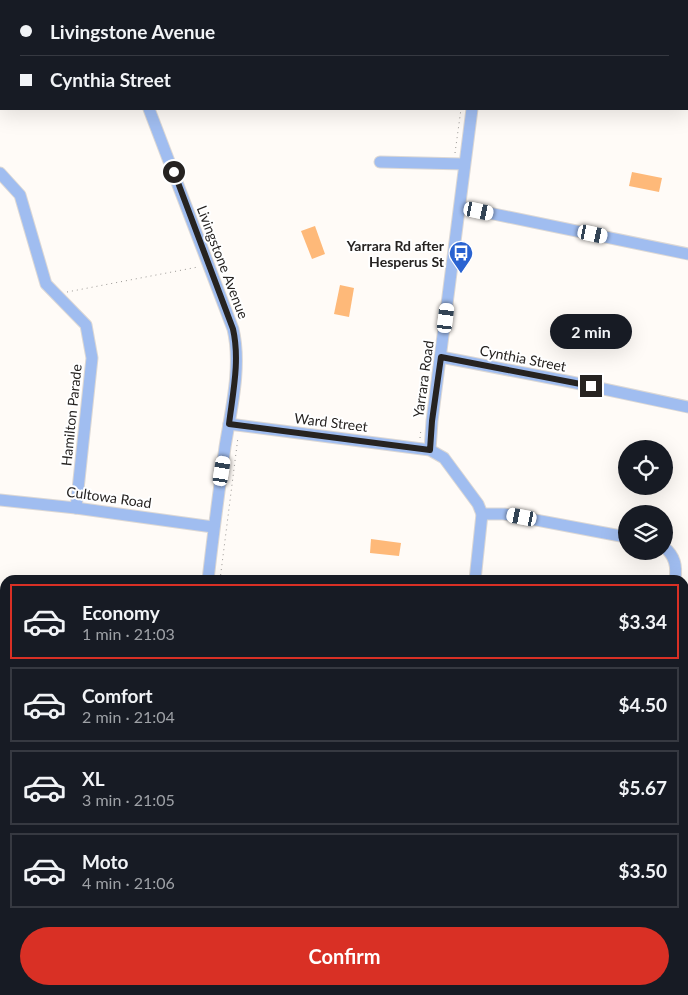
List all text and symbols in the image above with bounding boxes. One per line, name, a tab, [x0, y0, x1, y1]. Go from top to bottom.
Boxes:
text: Livingstone Avenue	[50, 20, 215, 43]
text: Cynthia Street	[50, 68, 171, 91]
route start	[163, 161, 185, 183]
car	[462, 201, 495, 221]
street label: Livingstone Avenue	[194, 203, 252, 321]
car	[576, 224, 609, 244]
place label: Yarrara Rd after Hesperus St	[346, 237, 445, 270]
bus stop icon: Yarrara Rd after Hesperus St	[448, 240, 474, 274]
car	[436, 302, 455, 334]
callout: 2 min	[550, 314, 632, 348]
text: 2 min	[571, 322, 611, 341]
street label: Yarrara Road	[409, 339, 437, 419]
street label: Cynthia Street	[478, 341, 568, 375]
street label: Hamilton Parade	[57, 363, 85, 467]
route end	[580, 375, 602, 397]
street label: Ward Street	[293, 409, 369, 435]
map controls	[618, 440, 673, 560]
button: locate	[618, 440, 673, 495]
car	[212, 455, 231, 487]
street label: Cultowa Road	[65, 483, 153, 511]
button: layers	[618, 505, 673, 560]
car	[505, 507, 538, 527]
icon: car	[22, 599, 67, 644]
text: Economy	[82, 601, 160, 624]
text: $3.34	[618, 610, 667, 633]
text: 1 min · 21:03	[82, 624, 175, 643]
icon: car	[22, 682, 67, 727]
text: Comfort	[82, 684, 153, 707]
text: $4.50	[618, 693, 667, 716]
text: 2 min · 21:04	[82, 707, 175, 726]
icon: car	[22, 765, 67, 810]
text: XL	[82, 767, 105, 790]
text: $5.67	[618, 776, 667, 799]
text: 3 min · 21:05	[82, 790, 175, 809]
icon: car	[22, 848, 67, 893]
text: Moto	[82, 850, 128, 873]
text: $3.50	[618, 859, 667, 882]
text: 4 min · 21:06	[82, 873, 175, 892]
button: Confirm	[20, 927, 669, 985]

